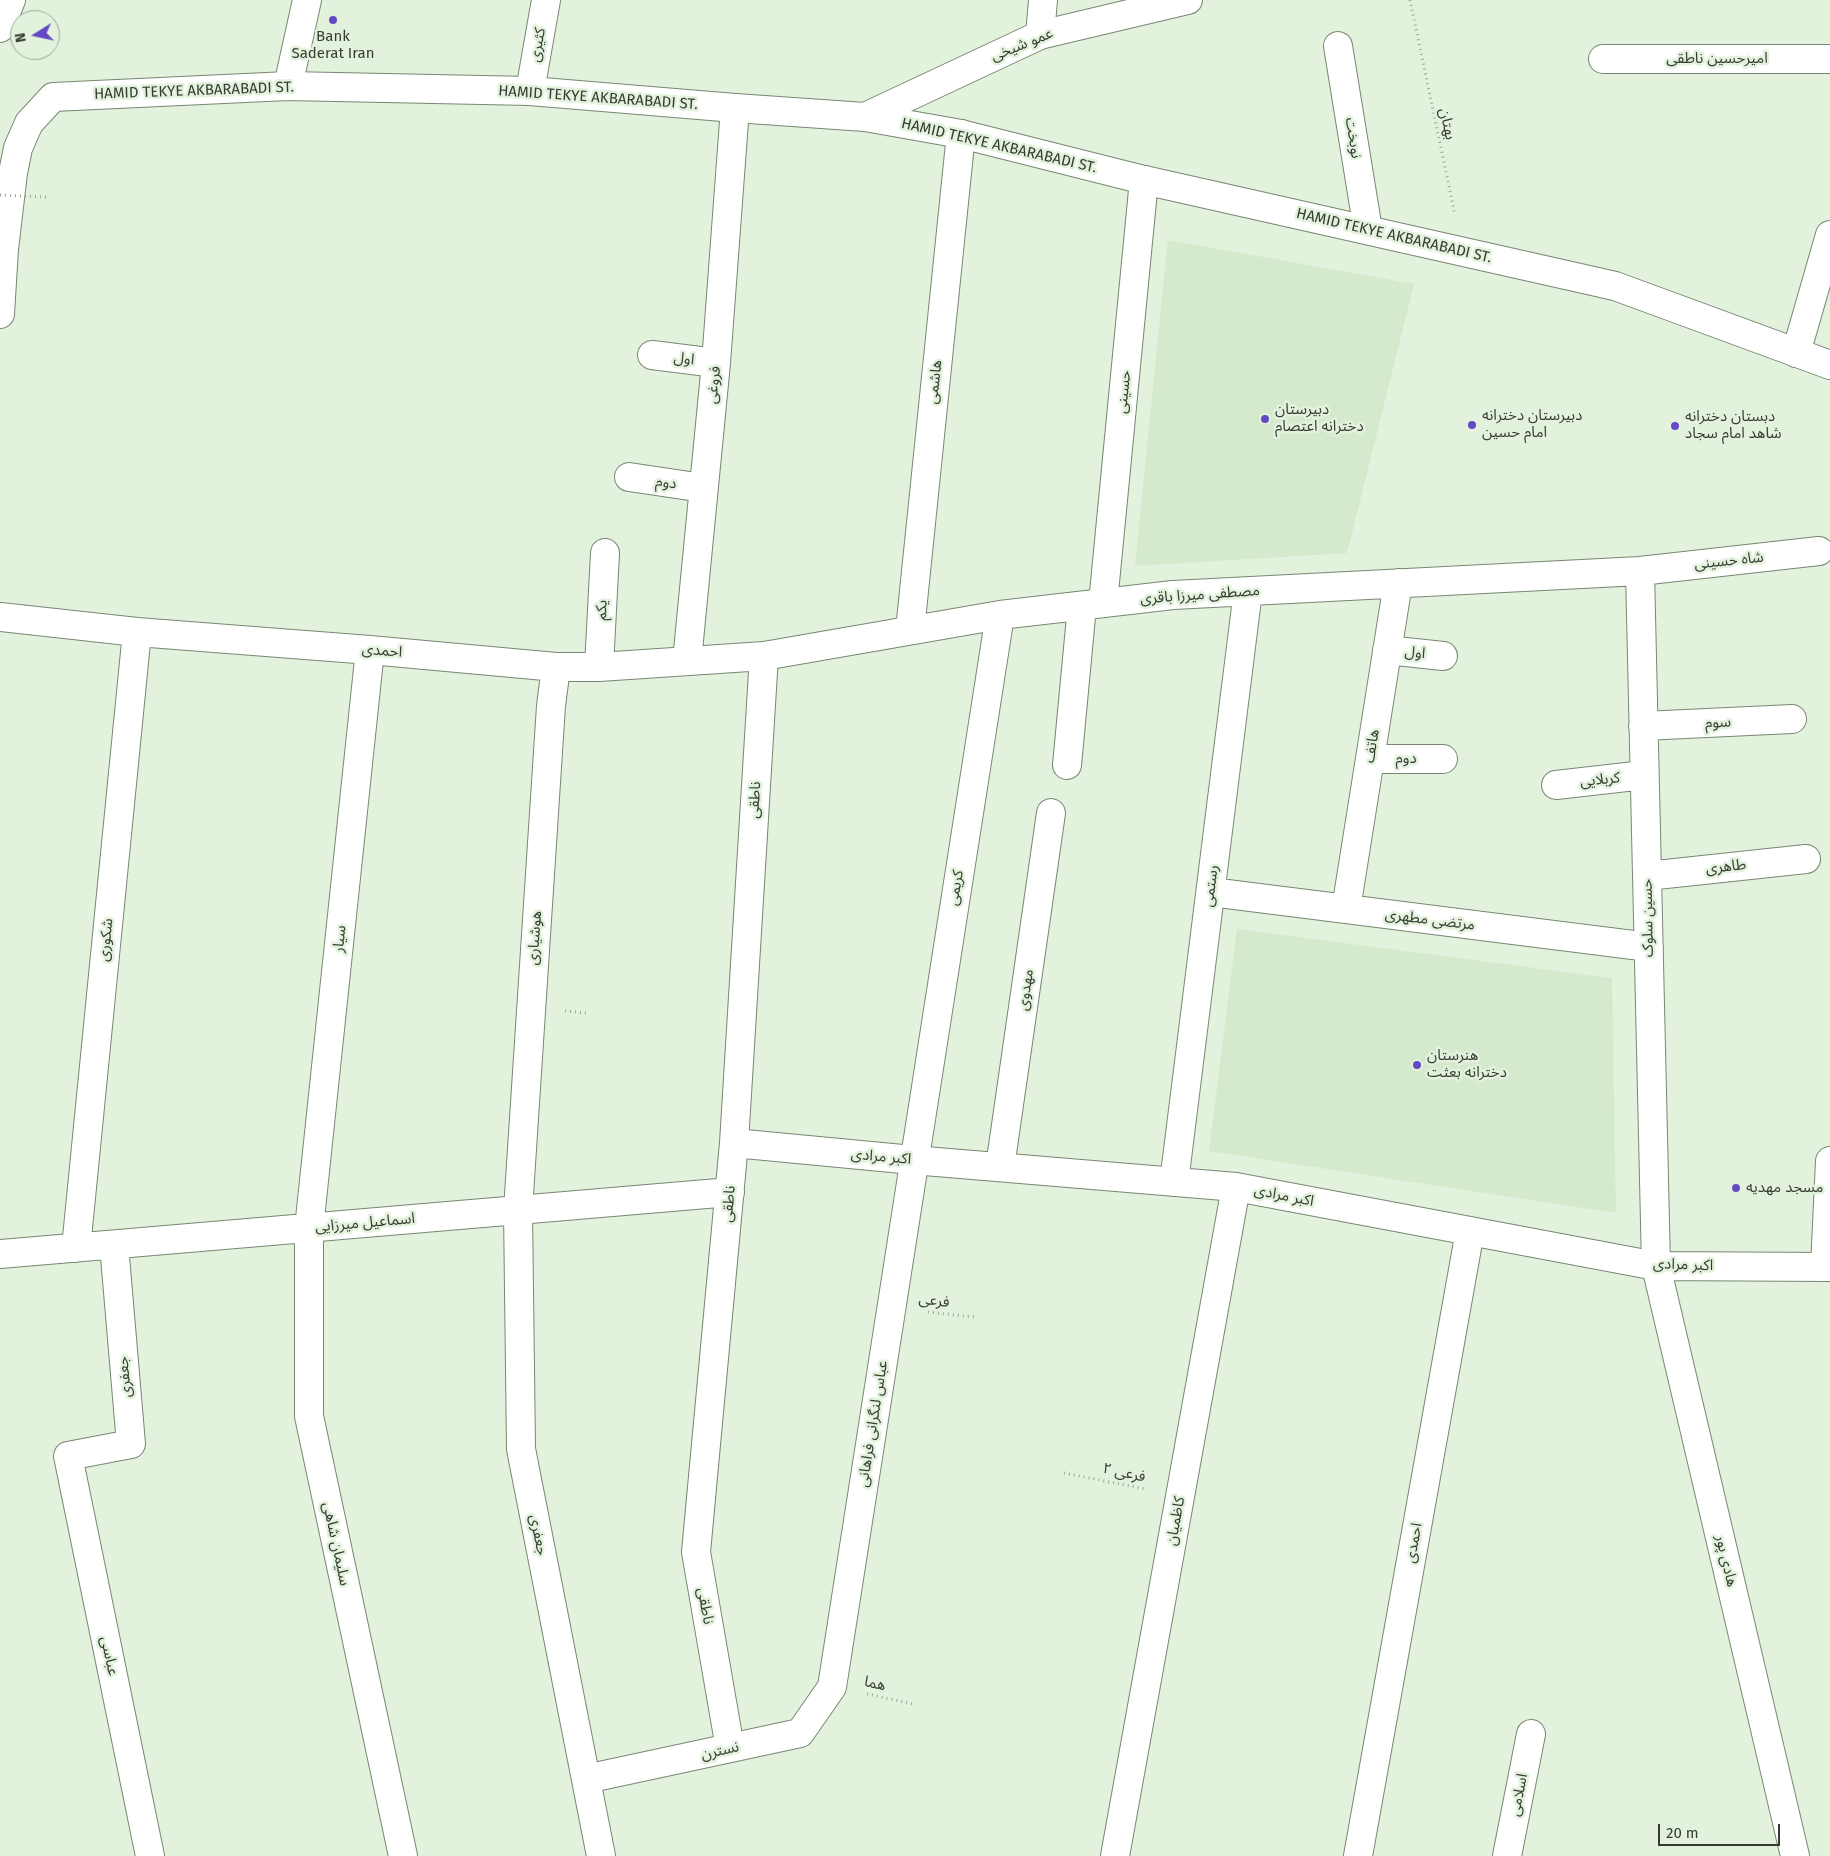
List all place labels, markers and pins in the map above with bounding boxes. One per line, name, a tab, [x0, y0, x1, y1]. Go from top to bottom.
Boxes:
marker: Bank Saderat Iran	[327, 14, 339, 26]
place label: Bank Saderat Iran	[292, 28, 374, 63]
place label: دبیرستان دخترانه اعتصام	[1275, 401, 1364, 436]
place label: دبیرستان دخترانه امام حسین	[1482, 407, 1582, 442]
place label: دبستان دخترانه شاهد امام سجاد	[1685, 408, 1782, 443]
marker: دبیرستان دخترانه اعتصام	[1259, 413, 1271, 425]
marker: دبیرستان دخترانه امام حسین	[1466, 419, 1478, 431]
marker: دبستان دخترانه شاهد امام سجاد	[1669, 420, 1681, 432]
place label: هنرستان دخترانه بعثت	[1427, 1047, 1507, 1082]
marker: هنرستان دخترانه بعثت	[1411, 1059, 1423, 1071]
place label: مسجد مهدیه	[1746, 1179, 1823, 1197]
marker: مسجد مهدیه	[1730, 1182, 1742, 1194]

